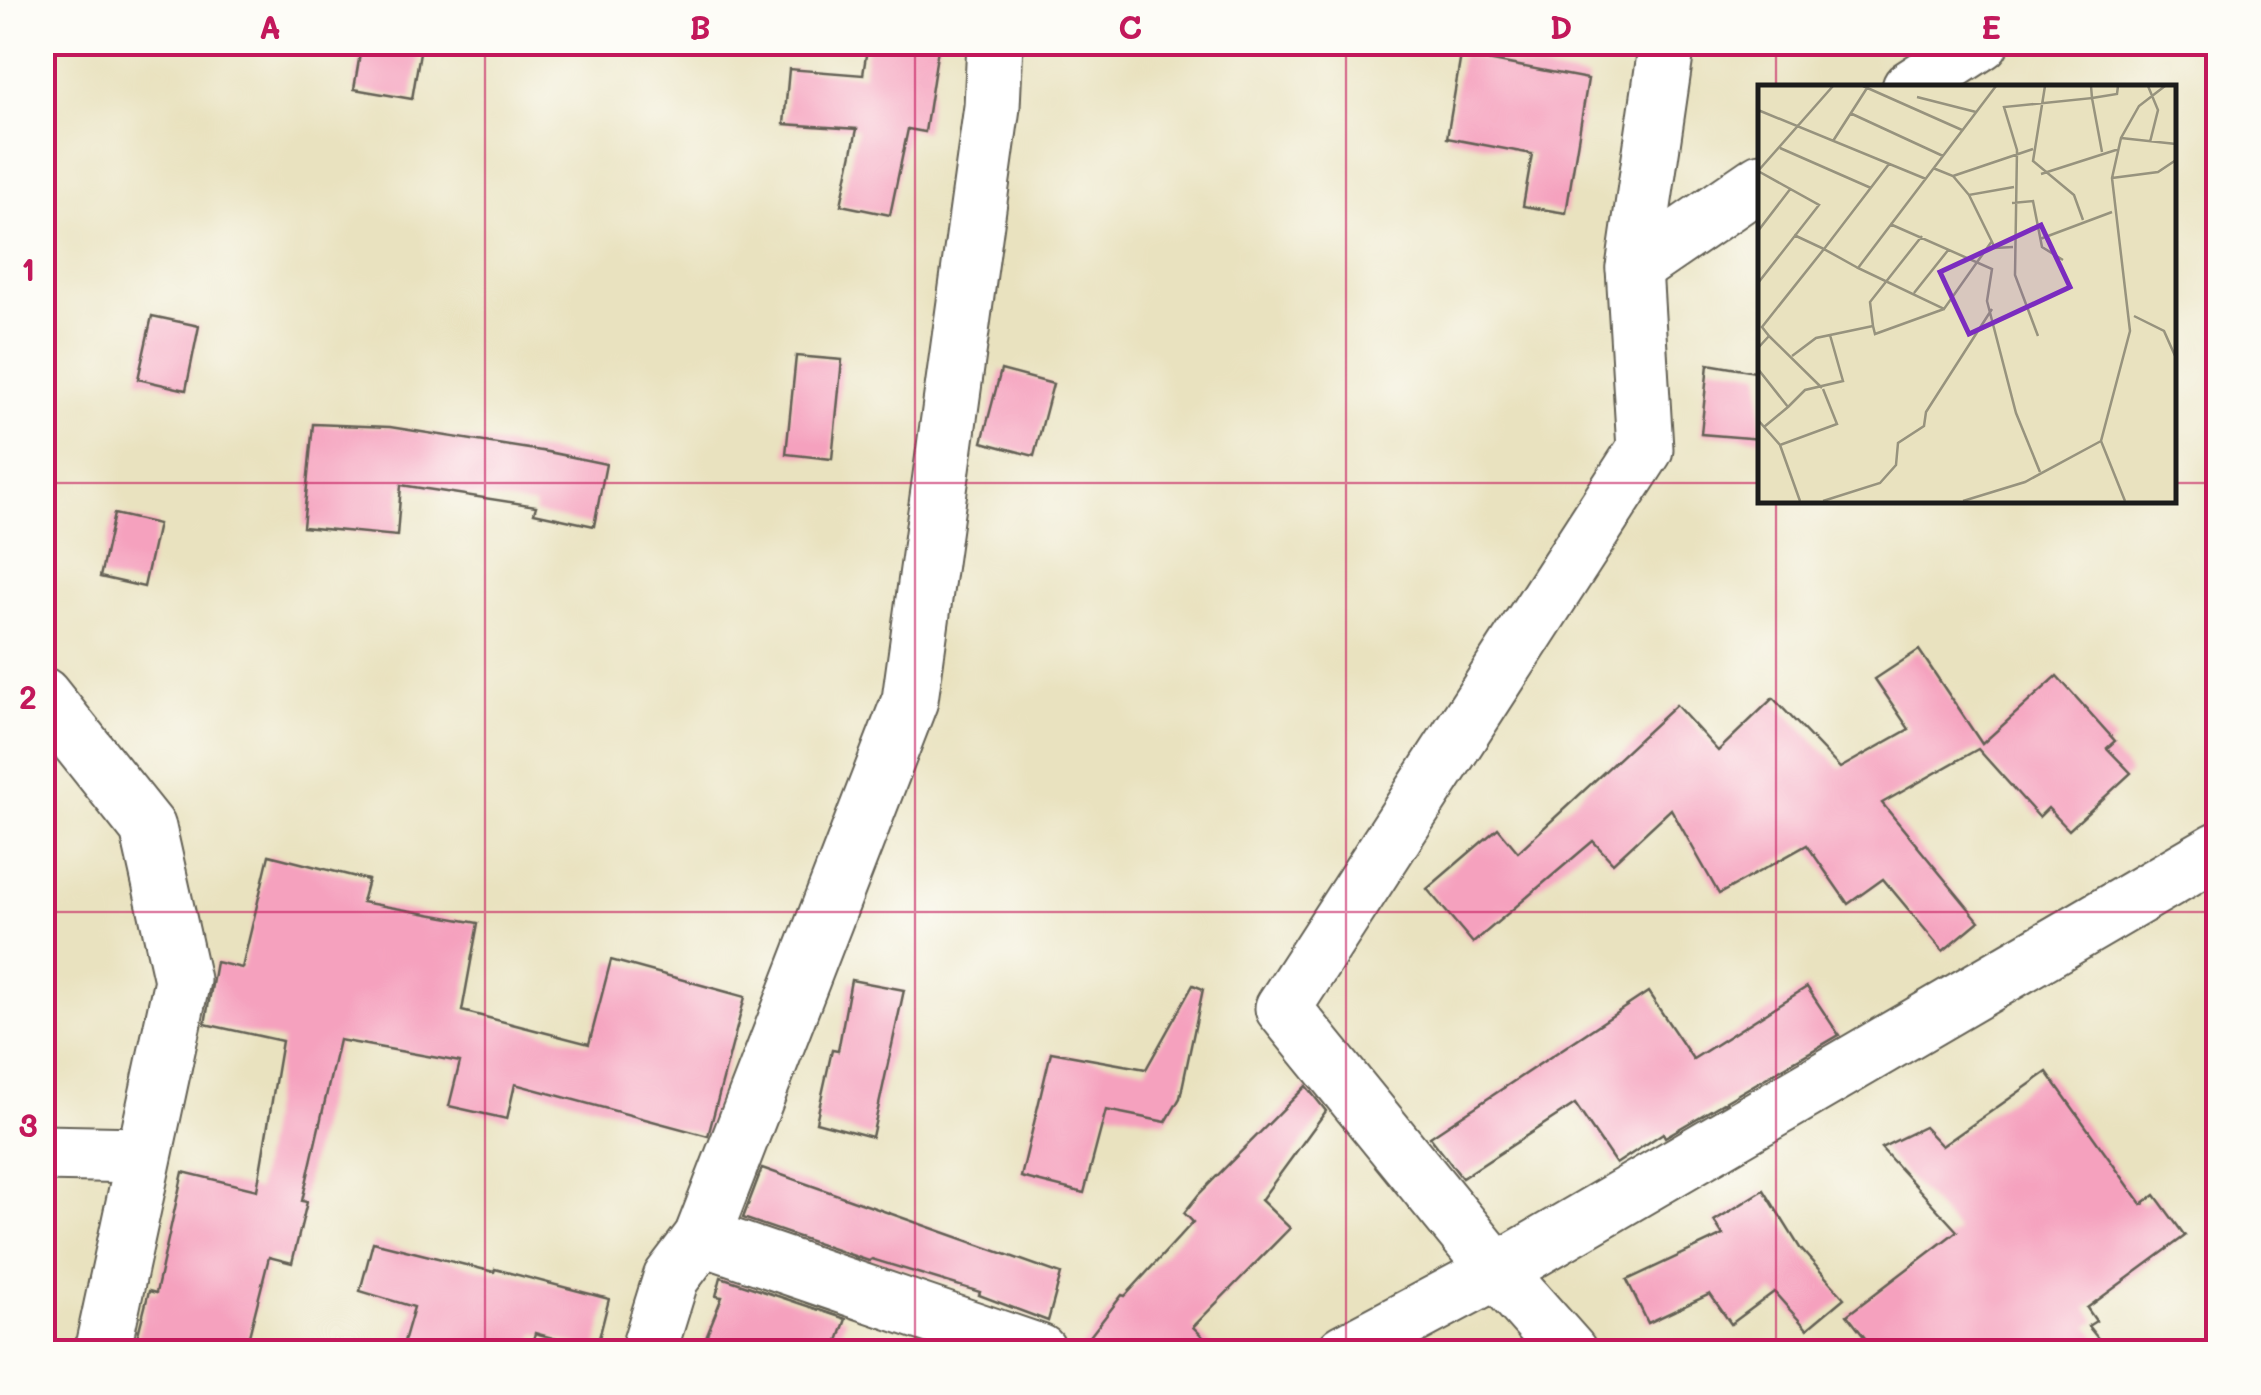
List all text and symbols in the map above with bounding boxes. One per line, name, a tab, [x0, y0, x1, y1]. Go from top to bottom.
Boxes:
text: A	[259, 5, 281, 47]
text: B	[689, 5, 711, 47]
text: C	[1118, 5, 1142, 47]
text: D	[1550, 5, 1572, 47]
text: E	[1981, 5, 2001, 47]
inset map	[1758, 85, 2176, 502]
text: 1	[21, 247, 35, 289]
text: 2	[19, 675, 37, 717]
text: 3	[18, 1103, 38, 1145]

